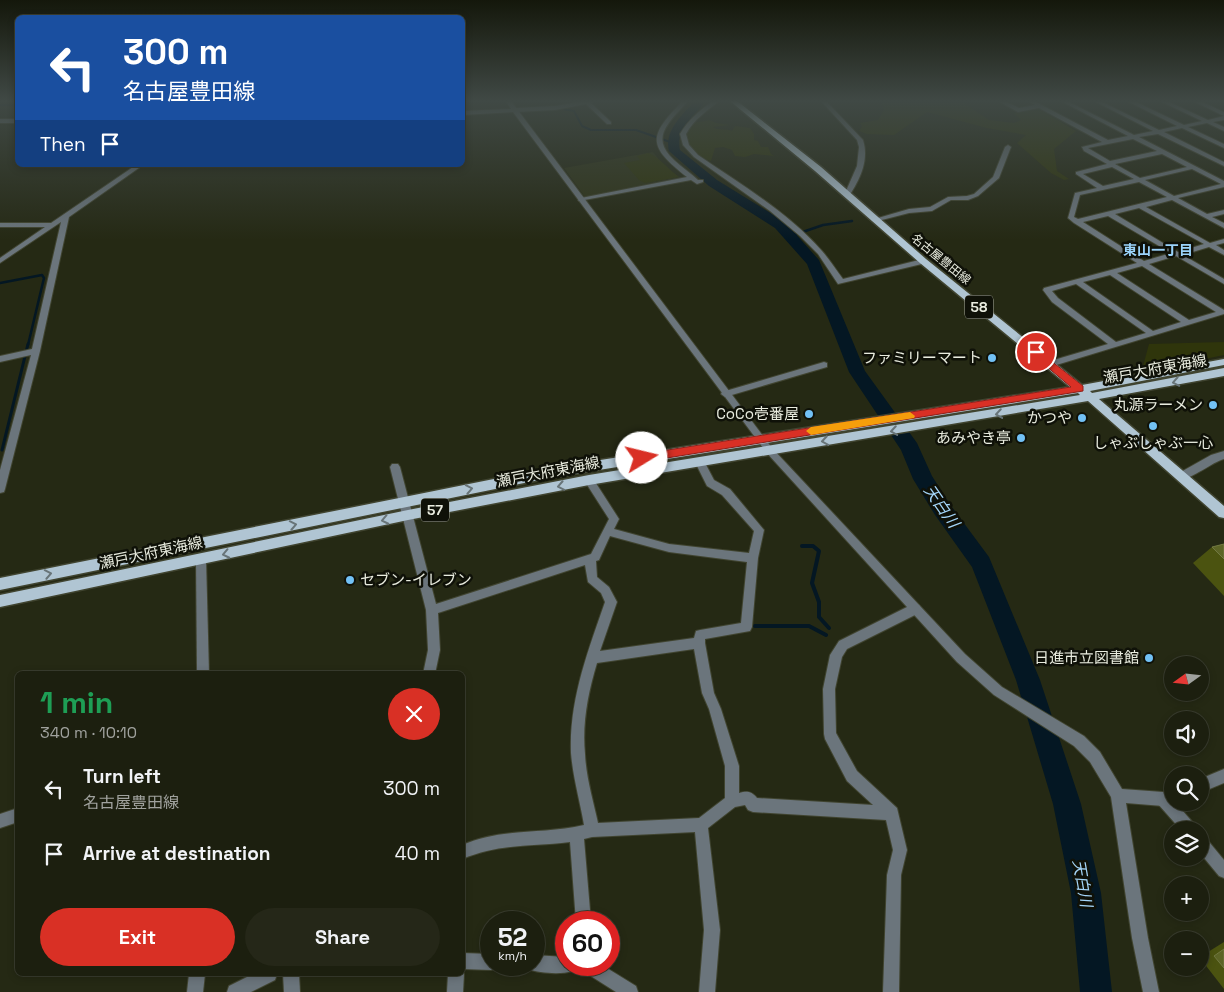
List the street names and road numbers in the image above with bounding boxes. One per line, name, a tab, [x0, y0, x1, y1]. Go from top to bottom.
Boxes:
street label: 名古屋豊田線	[908, 230, 974, 288]
road number: 58	[965, 296, 993, 318]
street label: 瀬戸大府東海線	[1102, 350, 1208, 387]
street label: 瀬戸大府東海線	[495, 452, 601, 491]
road number: 57	[421, 498, 449, 522]
street label: 瀬戸大府東海線	[98, 532, 204, 573]

